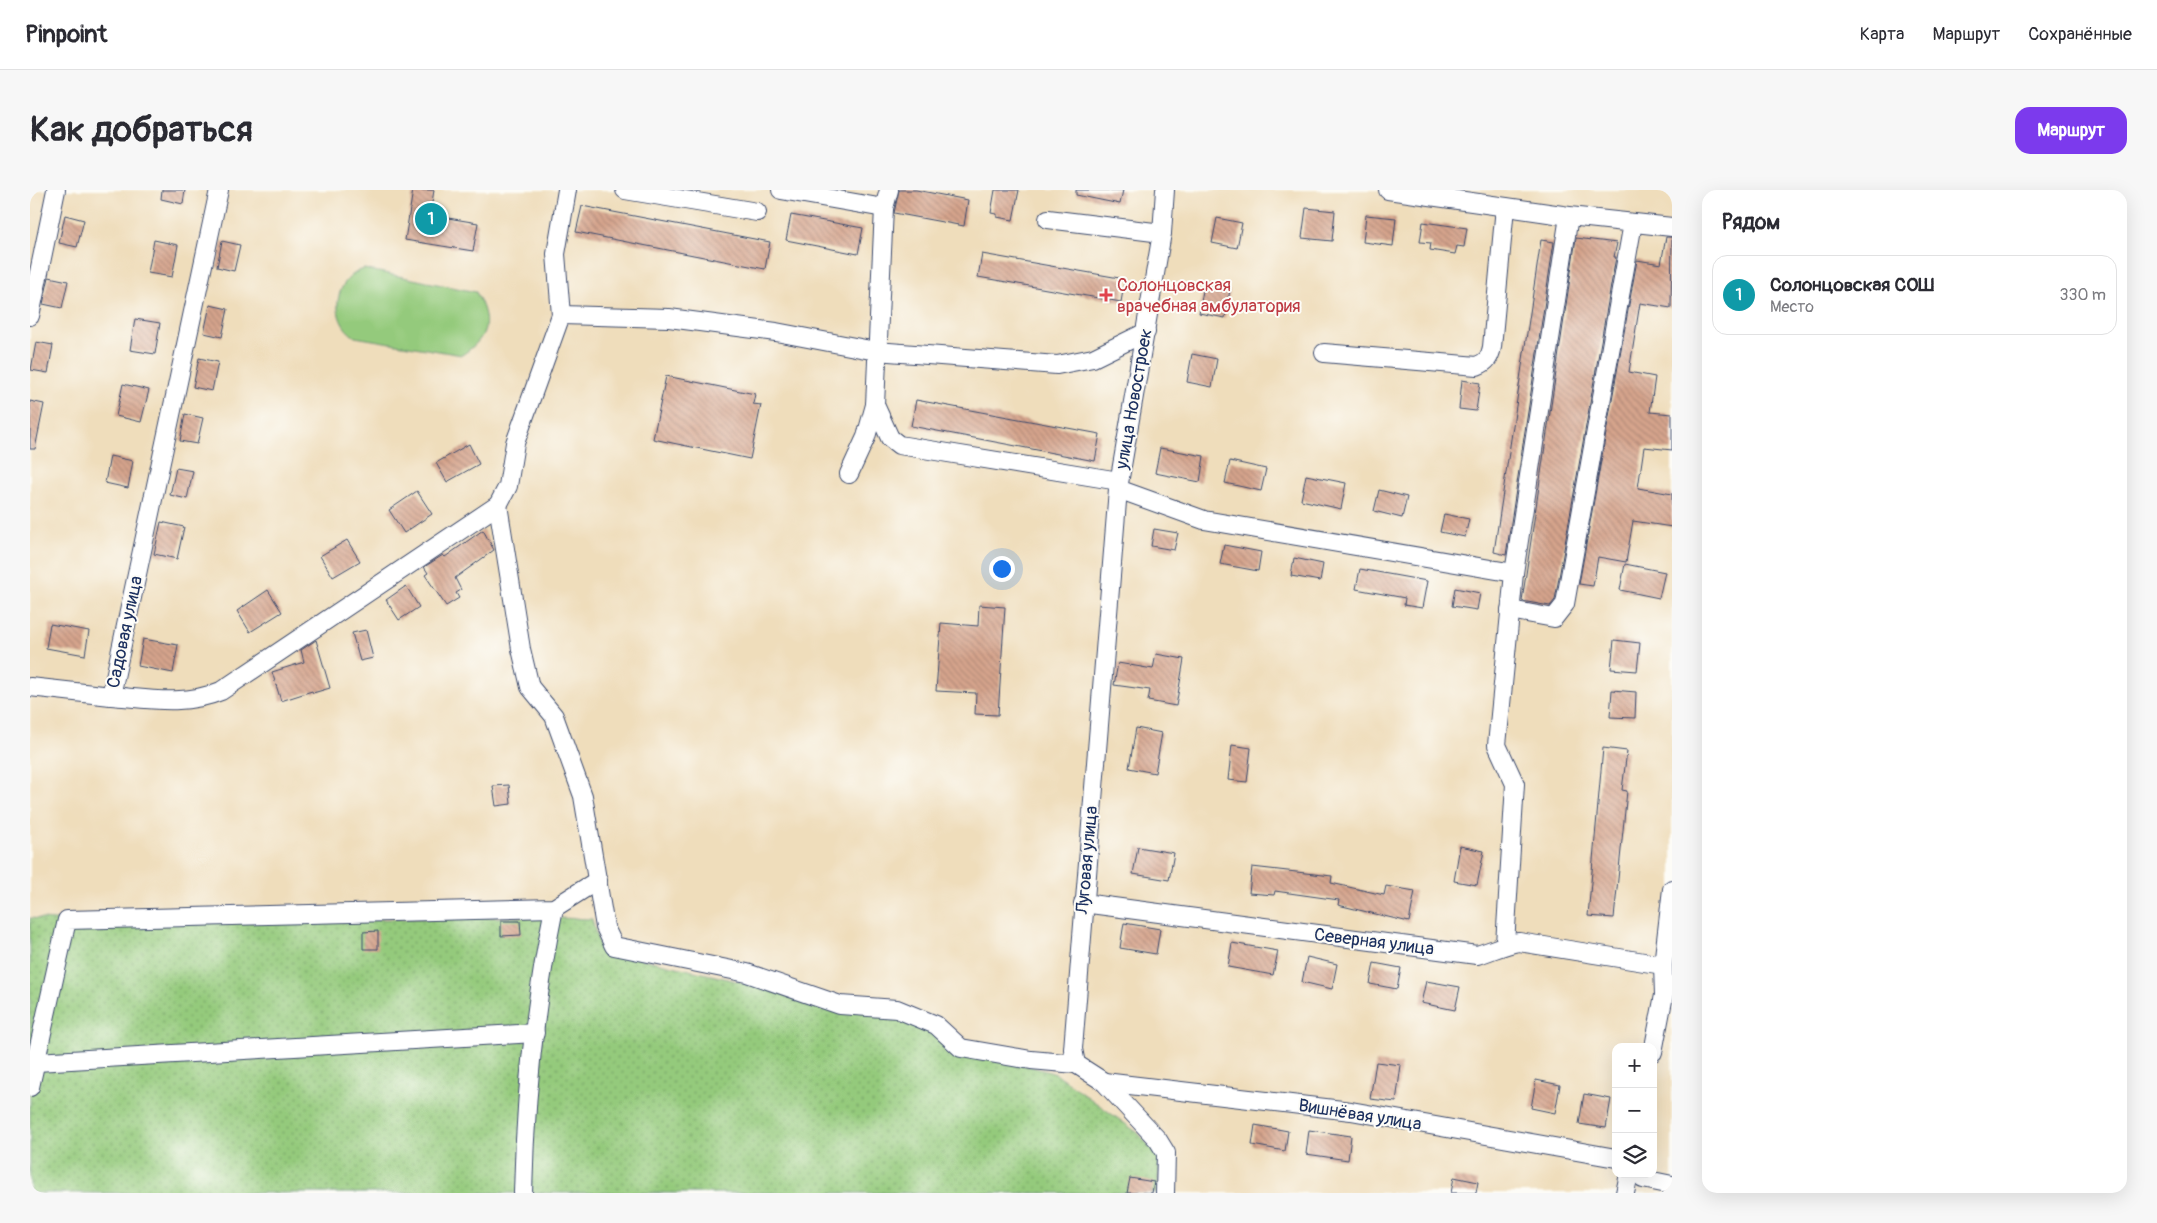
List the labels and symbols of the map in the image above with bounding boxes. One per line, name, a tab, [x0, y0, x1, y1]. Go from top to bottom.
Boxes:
pin: 1	[415, 200, 447, 238]
place label: Солонцовская врачебная амбулатория	[1117, 274, 1300, 318]
marker: Солонцовская врачебная амбулатория	[1099, 288, 1113, 302]
street label: улица Новостроек	[1110, 327, 1158, 472]
your location	[989, 556, 1015, 582]
street label: Садовая улица	[102, 574, 148, 690]
street label: Луговая улица	[1071, 805, 1103, 916]
street label: Северная улица	[1313, 923, 1435, 961]
street label: Вишнёвая улица	[1297, 1094, 1423, 1136]

